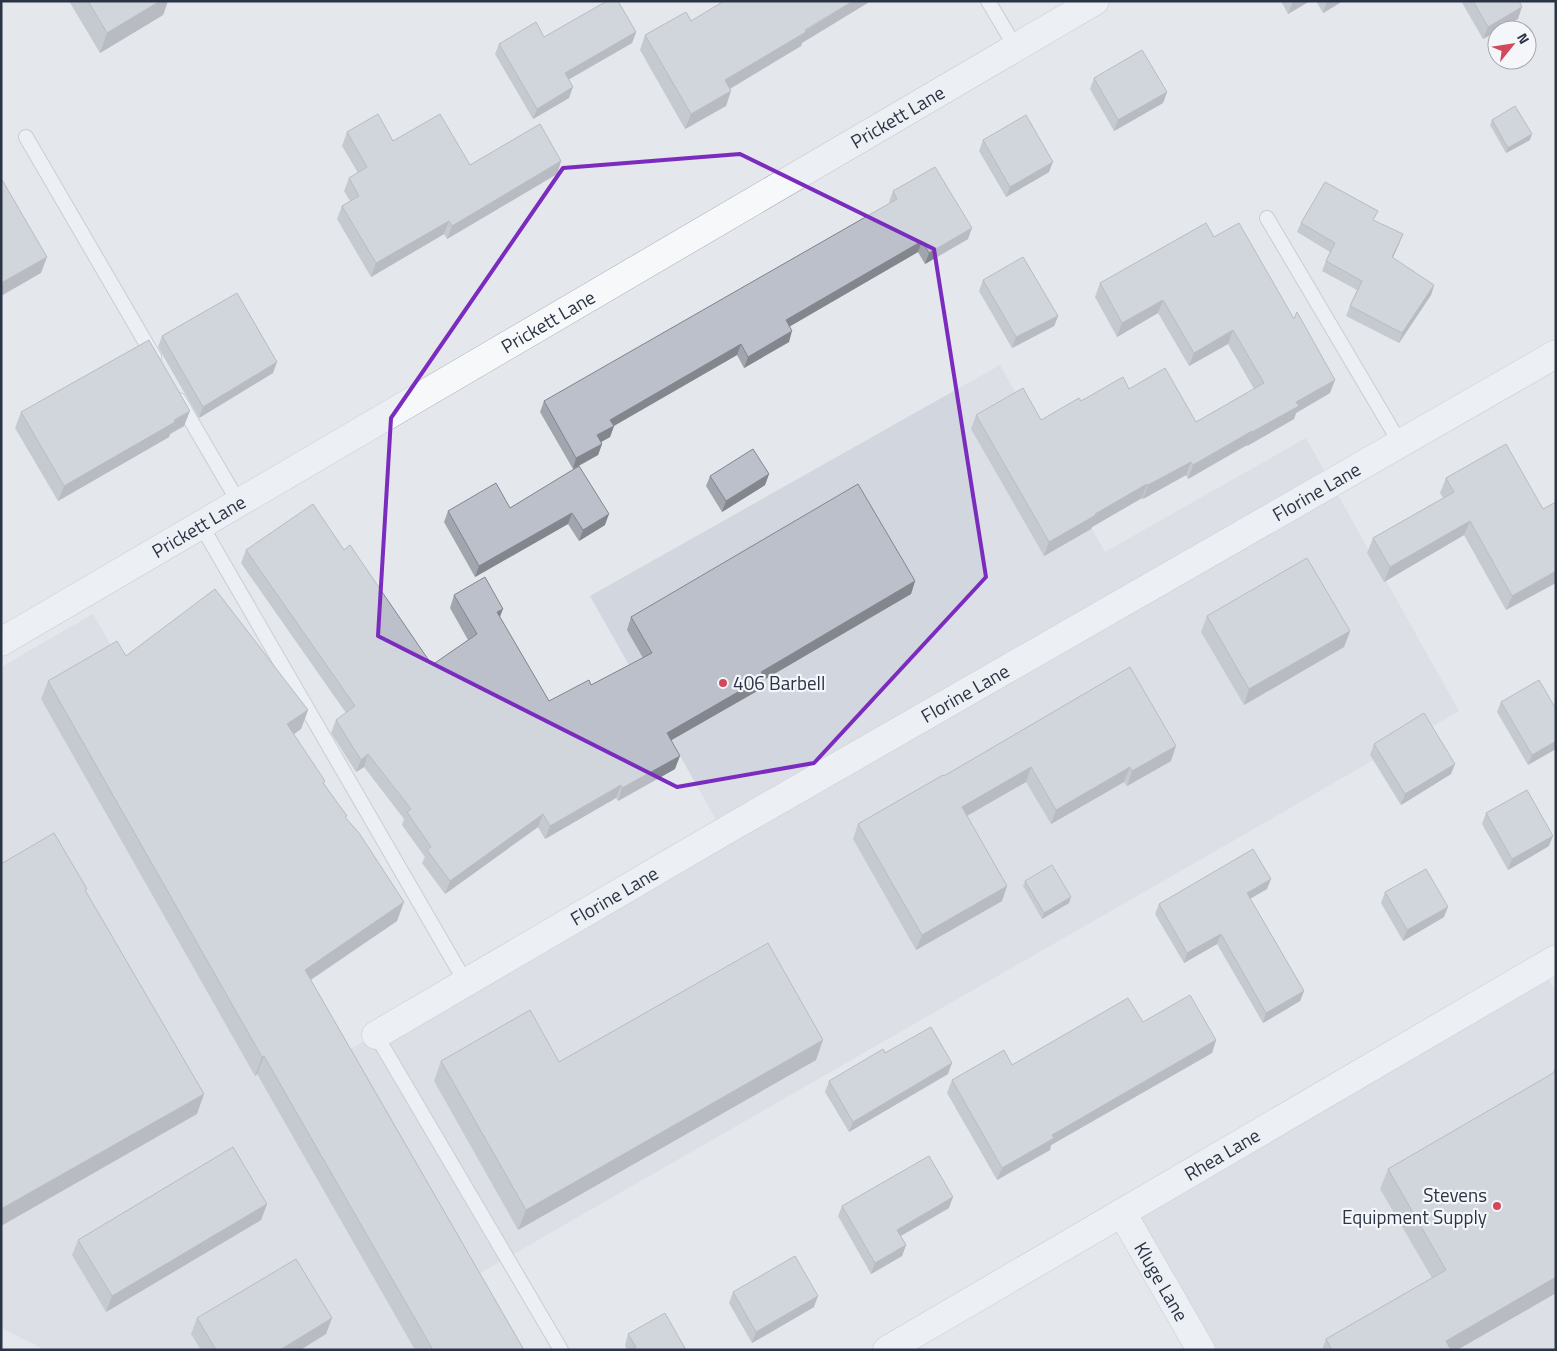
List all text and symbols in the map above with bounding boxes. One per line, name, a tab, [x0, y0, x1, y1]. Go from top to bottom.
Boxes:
north arrow	[1487, 20, 1537, 70]
text: N	[1512, 29, 1535, 48]
street label: Prickett Lane	[845, 77, 950, 155]
street label: Prickett Lane	[495, 282, 600, 360]
street label: Florine Lane	[1266, 454, 1366, 528]
street label: Prickett Lane	[146, 487, 251, 565]
street label: Florine Lane	[915, 656, 1014, 730]
place label: 406 Barbell	[733, 668, 825, 697]
marker: 406 Barbell	[717, 677, 729, 689]
street label: Florine Lane	[565, 858, 663, 932]
street label: Rhea Lane	[1178, 1120, 1265, 1187]
place label: Stevens Equipment Supply	[1342, 1180, 1487, 1231]
marker: Stevens Equipment Supply	[1491, 1200, 1503, 1212]
street label: Kluge Lane	[1128, 1236, 1196, 1326]

